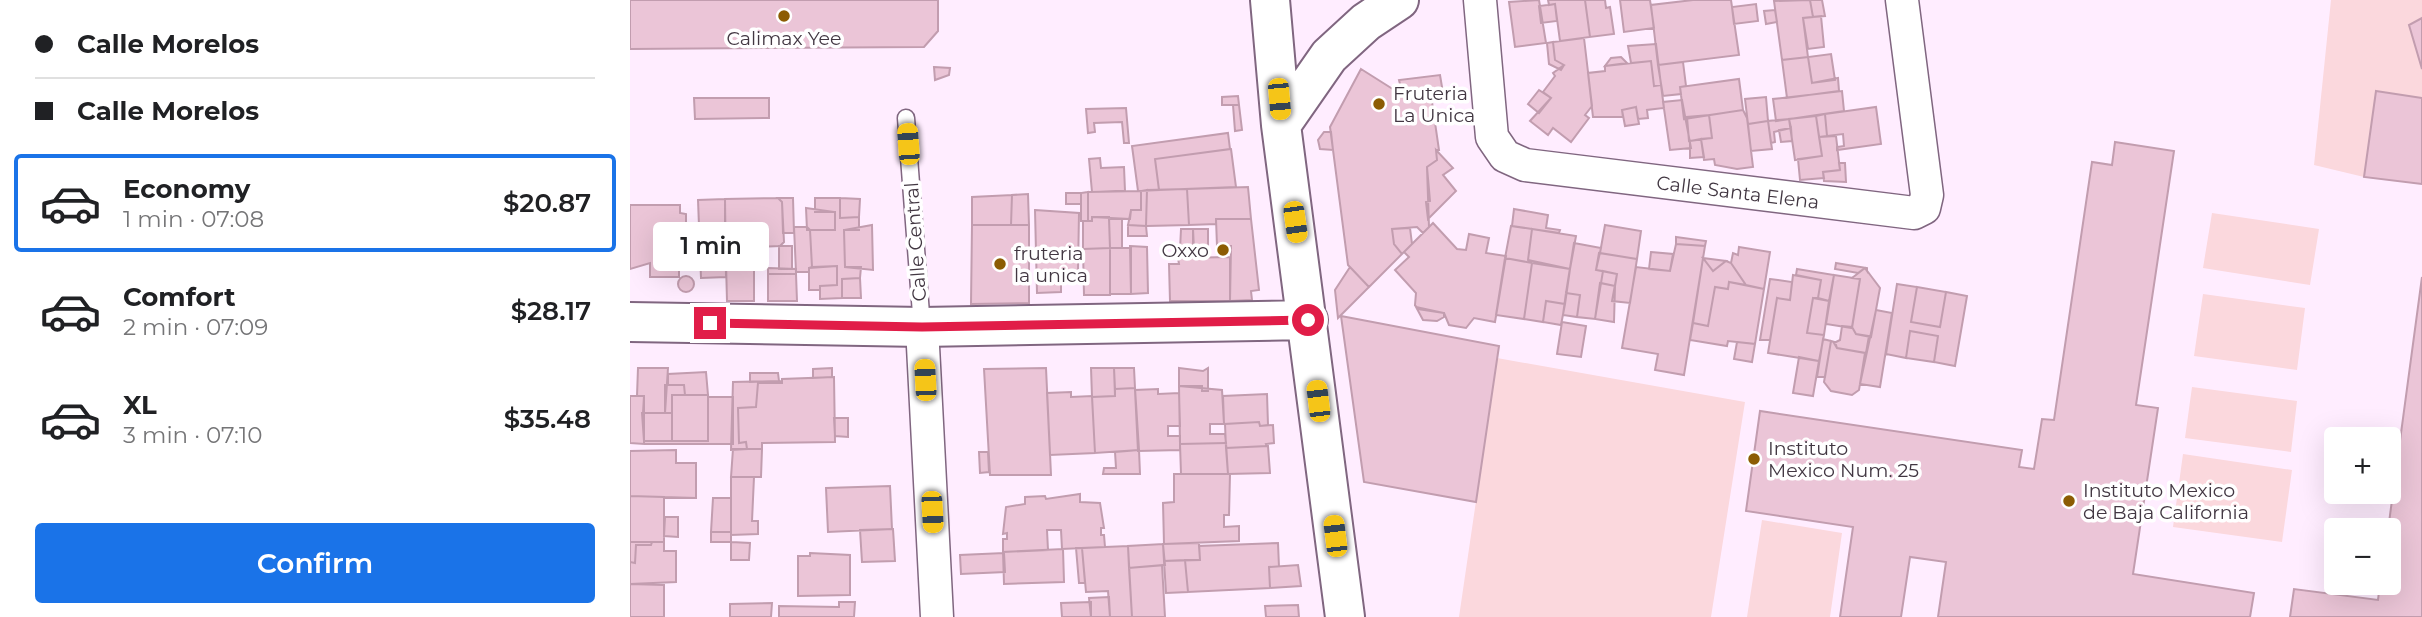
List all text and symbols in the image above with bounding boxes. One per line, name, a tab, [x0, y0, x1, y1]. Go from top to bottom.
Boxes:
marker: Calimax Yee	[776, 8, 792, 24]
place label: Calimax Yee	[726, 27, 842, 50]
text: Calle Morelos	[77, 28, 259, 60]
car	[1267, 77, 1292, 121]
place label: Fruteria La Unica	[1393, 82, 1475, 127]
text: Calle Morelos	[77, 95, 259, 127]
marker: Fruteria La Unica	[1371, 96, 1387, 112]
car	[897, 122, 920, 166]
street label: Calle Santa Elena	[1655, 171, 1821, 214]
icon: car	[39, 172, 102, 235]
text: Economy	[123, 173, 250, 205]
street label: Calle Central	[900, 182, 931, 302]
text: $20.87	[503, 187, 591, 219]
car	[1282, 200, 1309, 244]
text: 1 min · 07:08	[123, 205, 264, 233]
callout: 1 min	[652, 222, 768, 270]
text: 1 min	[680, 232, 742, 260]
place label: Oxxo	[1161, 239, 1209, 262]
place label: fruteria la unica	[1014, 242, 1088, 287]
marker: Oxxo	[1215, 242, 1231, 258]
marker: fruteria la unica	[992, 256, 1008, 272]
icon: car	[39, 280, 102, 343]
text: Comfort	[123, 281, 235, 313]
text: $28.17	[511, 295, 591, 327]
route start	[1292, 304, 1324, 336]
route end	[694, 307, 726, 339]
text: 2 min · 07:09	[123, 313, 268, 341]
car	[914, 358, 937, 402]
car	[1306, 379, 1331, 423]
icon: car	[39, 388, 102, 451]
text: XL	[123, 389, 157, 421]
text: $35.48	[504, 403, 591, 435]
text: 3 min · 07:10	[123, 421, 263, 449]
map controls	[2324, 427, 2401, 595]
button: +	[2324, 427, 2401, 504]
place label: Instituto Mexico Num. 25	[1768, 437, 1919, 482]
marker: Instituto Mexico Num. 25	[1746, 451, 1762, 467]
place label: Instituto Mexico de Baja California	[2083, 479, 2249, 524]
car	[921, 490, 944, 534]
marker: Instituto Mexico de Baja California	[2061, 493, 2077, 509]
car	[1323, 514, 1348, 558]
button: −	[2324, 518, 2401, 595]
button: Confirm	[35, 523, 595, 603]

